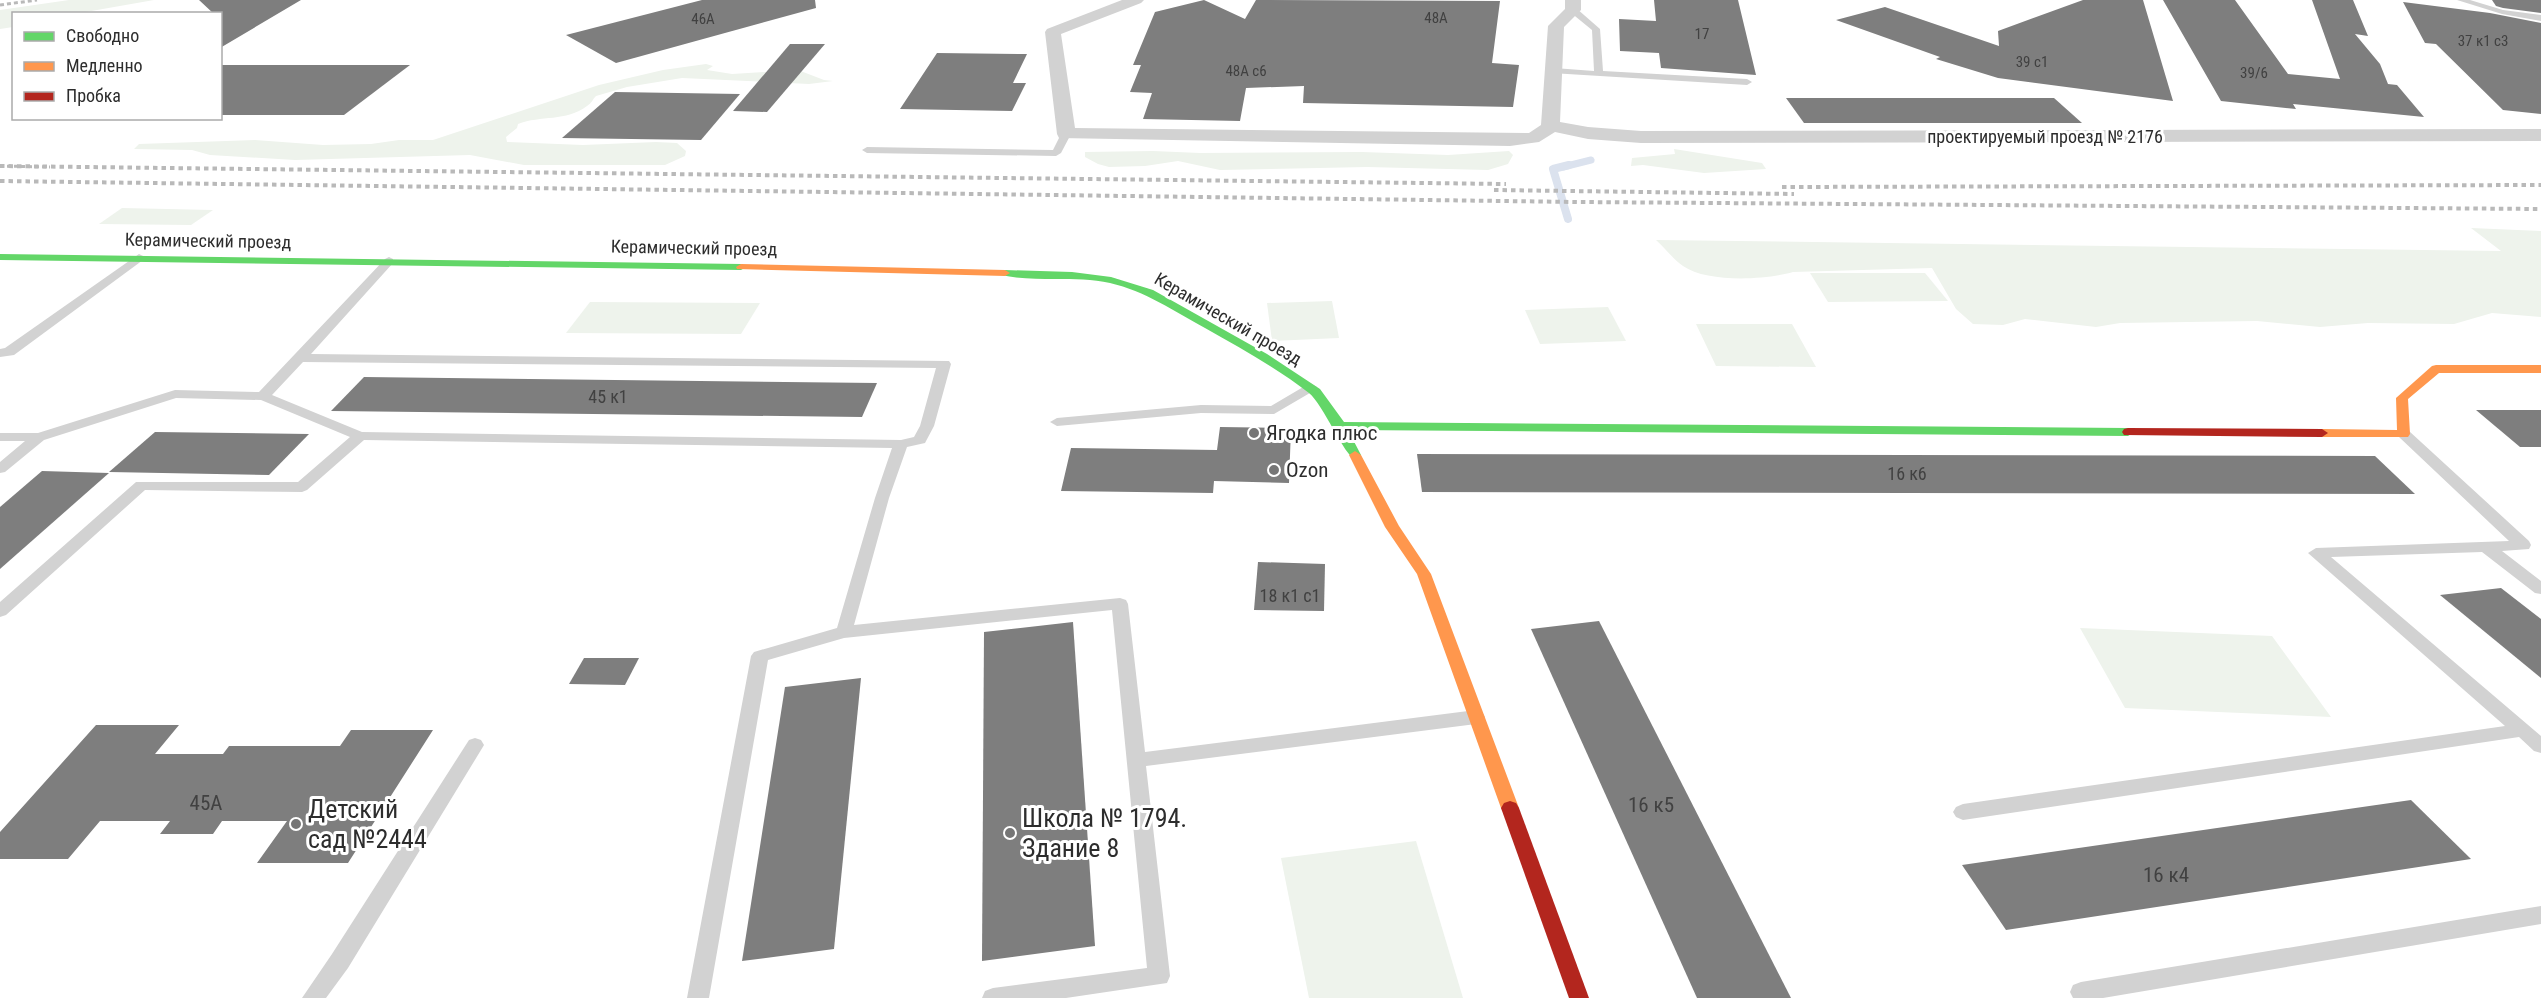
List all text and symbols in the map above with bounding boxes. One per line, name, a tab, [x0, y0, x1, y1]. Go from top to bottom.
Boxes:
house number: 48А	[1424, 9, 1448, 27]
house number: 46А	[691, 10, 715, 28]
legend	[12, 12, 222, 120]
text: Свободно	[66, 25, 139, 46]
house number: 17	[1695, 25, 1709, 43]
house number: 37 к1 с3	[2458, 32, 2508, 50]
house number: 39 с1	[2016, 53, 2048, 71]
text: Медленно	[66, 55, 143, 76]
house number: 48А с6	[1225, 62, 1267, 80]
house number: 39/6	[2240, 64, 2268, 82]
text: Пробка	[66, 85, 121, 106]
street label: проектируемый проезд № 2176	[1927, 126, 2163, 147]
street label: Керамический проезд	[125, 229, 292, 252]
street label: Керамический проезд	[611, 236, 778, 259]
street label: Керамический проезд	[1151, 268, 1306, 369]
house number: 45 к1	[588, 386, 628, 407]
place label: Ягодка плюс	[1266, 421, 1377, 445]
marker: Ягодка плюс	[1247, 426, 1261, 440]
place label: Ozon	[1286, 458, 1328, 482]
marker: Ozon	[1267, 463, 1281, 477]
house number: 16 к6	[1887, 463, 1927, 484]
house number: 18 к1 с1	[1260, 585, 1320, 606]
house number: 45А	[190, 791, 222, 815]
house number: 16 к5	[1628, 793, 1674, 817]
place label: Детский сад №2444	[308, 794, 427, 854]
place label: Школа № 1794. Здание 8	[1022, 803, 1187, 863]
marker: Детский сад №2444	[289, 817, 303, 831]
marker: Школа № 1794. Здание 8	[1003, 826, 1017, 840]
house number: 16 к4	[2143, 863, 2189, 887]

